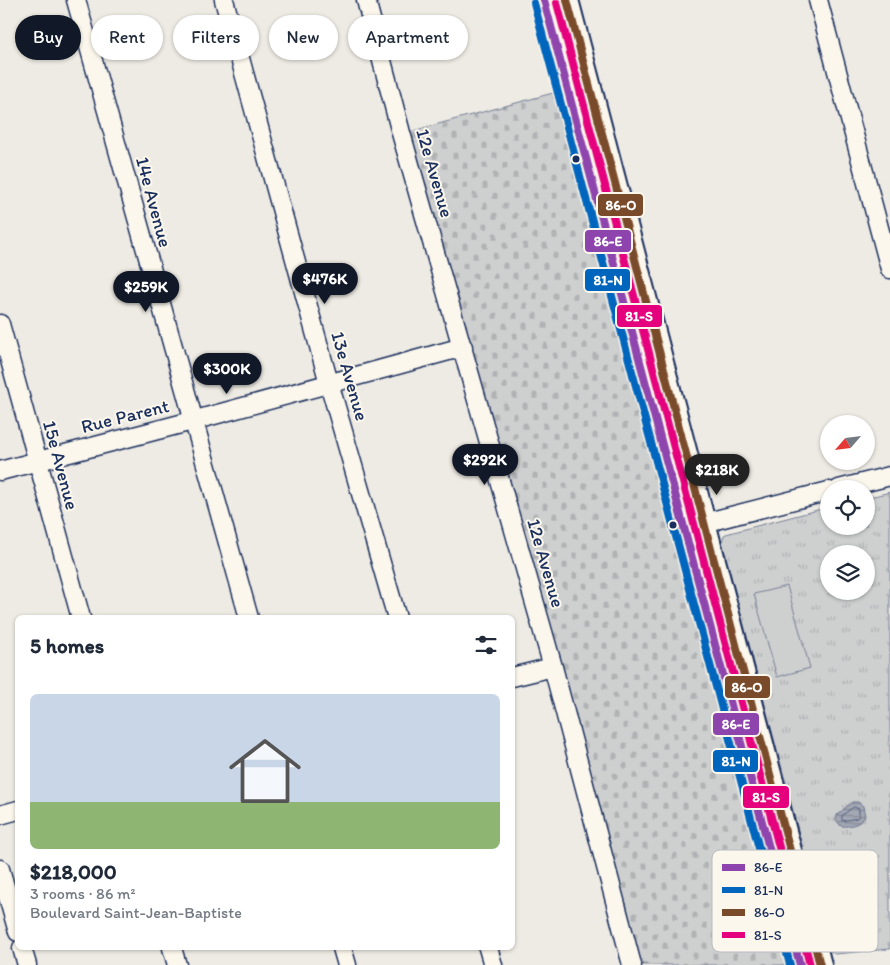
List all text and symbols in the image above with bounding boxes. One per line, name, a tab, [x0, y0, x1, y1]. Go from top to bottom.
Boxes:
chip: Buy	[15, 15, 81, 60]
chip: Rent	[91, 15, 163, 60]
chip: Filters	[173, 15, 259, 60]
chip: New	[269, 15, 338, 60]
chip: Apartment	[348, 15, 468, 60]
street label: 12e Avenue	[411, 126, 459, 220]
street label: 14e Avenue	[131, 154, 177, 250]
unlabelled marker	[571, 154, 581, 164]
line badge: 86-O	[597, 193, 644, 217]
text: 86-O	[606, 197, 636, 214]
line badge: 86-E	[584, 229, 632, 253]
text: 86-E	[594, 233, 622, 250]
pin: $476K	[290, 262, 360, 305]
line badge: 81-N	[584, 268, 631, 292]
text: $476K	[303, 269, 347, 288]
pin: $259K	[111, 270, 181, 313]
text: 81-N	[593, 272, 623, 289]
text: $259K	[124, 277, 168, 296]
line badge: 81-S	[616, 304, 663, 328]
text: 81-S	[625, 308, 653, 325]
street label: 13e Avenue	[326, 329, 374, 423]
pin: $300K	[192, 352, 262, 395]
text: $300K	[204, 359, 250, 378]
street label: Rue Parent	[79, 394, 171, 438]
north arrow	[820, 415, 875, 470]
map controls	[820, 415, 875, 600]
street label: 15e Avenue	[38, 418, 84, 512]
pin: $292K	[450, 444, 520, 486]
text: $292K	[463, 450, 507, 469]
pin: $218K	[682, 454, 752, 496]
text: $218K	[696, 460, 738, 479]
button: locate	[820, 480, 875, 535]
street label: 12e Avenue	[522, 516, 570, 610]
unlabelled marker	[668, 520, 678, 530]
button: layers	[820, 545, 875, 600]
icon: filters	[472, 631, 500, 659]
text: 5 homes	[30, 633, 104, 658]
line badge: 86-O	[724, 675, 771, 699]
text: 86-O	[732, 679, 762, 696]
line badge: 86-E	[712, 712, 760, 736]
text: 86-E	[722, 716, 750, 733]
icon: home	[220, 726, 310, 816]
line badge: 81-N	[712, 749, 759, 773]
text: 81-N	[721, 753, 751, 770]
line badge: 81-S	[742, 785, 790, 809]
text: 81-S	[752, 789, 780, 806]
legend	[712, 850, 878, 952]
text: $218,000	[30, 859, 117, 884]
text: 86-E	[754, 859, 783, 876]
text: 81-N	[754, 882, 783, 899]
text: 3 rooms · 86 m²	[30, 884, 135, 903]
text: Boulevard Saint-Jean-Baptiste	[30, 903, 242, 922]
text: 86-O	[754, 904, 785, 921]
text: 81-S	[754, 927, 782, 944]

